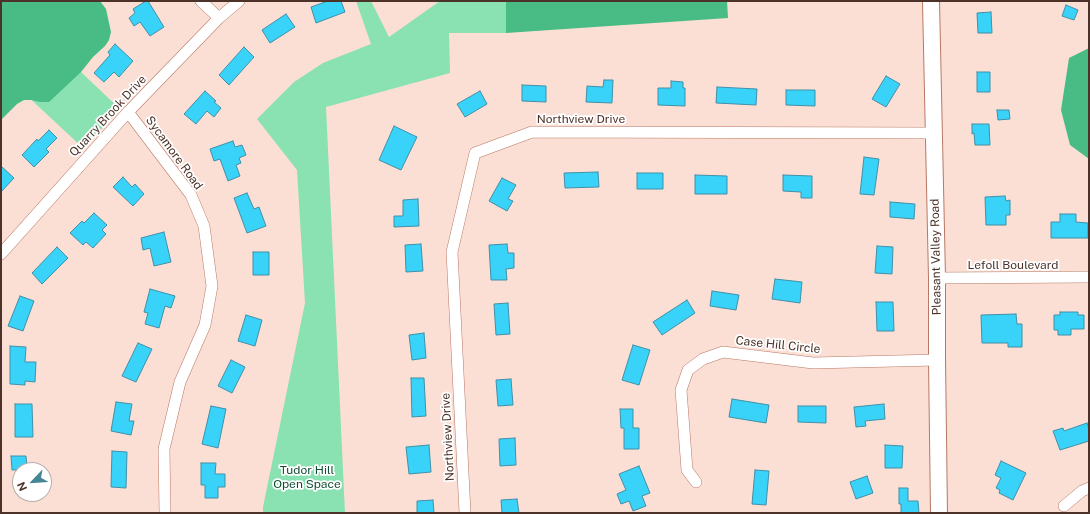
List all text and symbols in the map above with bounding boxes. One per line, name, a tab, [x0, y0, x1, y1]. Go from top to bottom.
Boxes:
street label: Quarry Brook Drive	[67, 72, 149, 160]
street label: Northview Drive	[537, 112, 625, 126]
street label: Sycamore Road	[142, 113, 206, 193]
street label: Pleasant Valley Road	[928, 199, 944, 315]
street label: Lefoll Boulevard	[968, 258, 1058, 272]
street label: Case Hill Circle	[735, 333, 821, 357]
street label: Northview Drive	[438, 392, 458, 482]
north arrow	[12, 462, 52, 502]
park label: Tudor Hill Open Space	[273, 463, 341, 491]
text: N	[15, 480, 29, 493]

